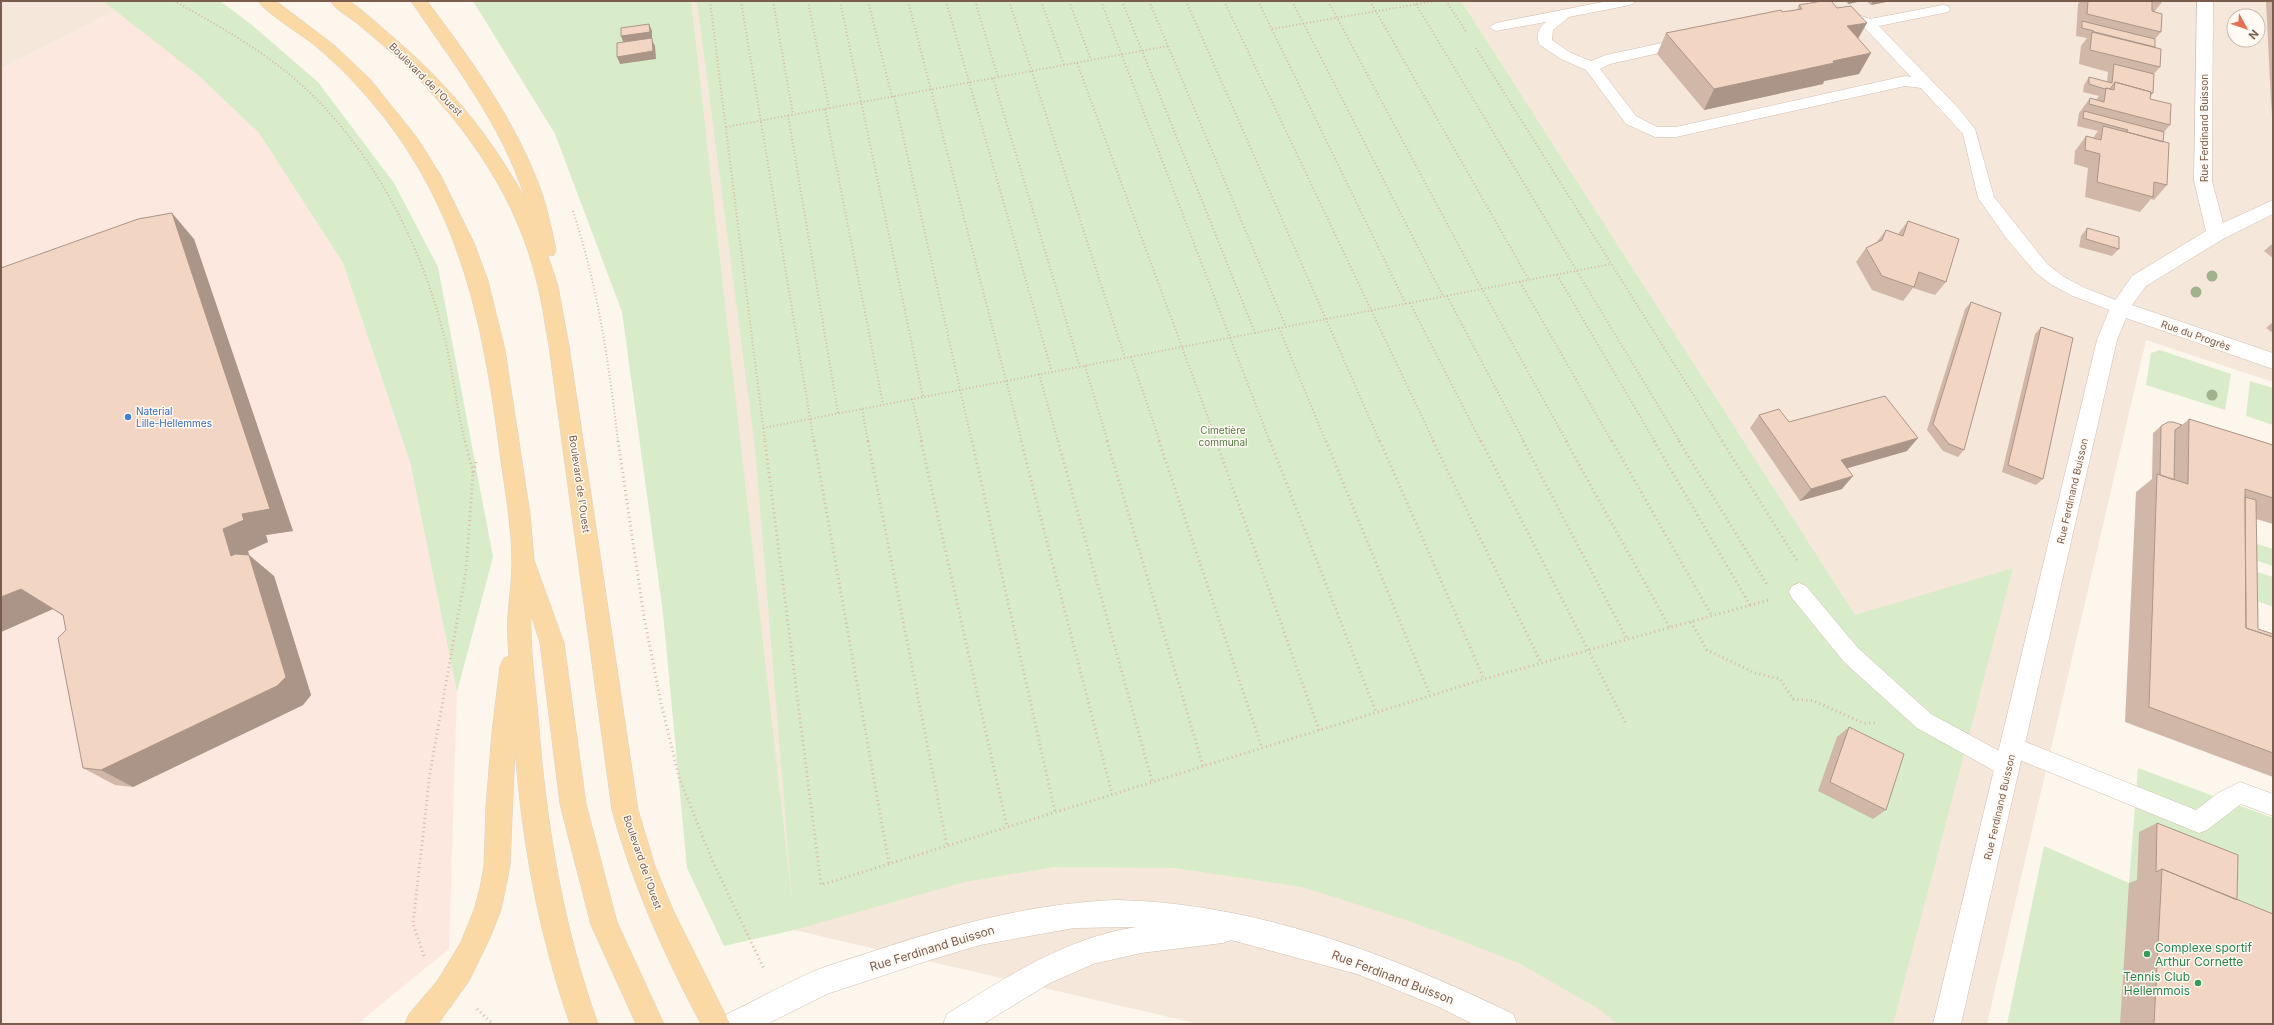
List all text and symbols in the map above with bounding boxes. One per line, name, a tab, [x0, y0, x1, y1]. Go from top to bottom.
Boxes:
north arrow	[2226, 8, 2266, 48]
text: N	[2246, 27, 2262, 42]
street label: Boulevard de l'Ouest	[387, 40, 466, 119]
street label: Rue Ferdinand Buisson	[2198, 74, 2210, 182]
street label: Rue du Progrès	[2160, 317, 2232, 353]
place label: Naterial Lille-Hellemmes	[136, 405, 212, 429]
marker: Naterial Lille-Hellemmes	[123, 412, 133, 422]
park label: Cimetière communal	[1198, 424, 1248, 448]
street label: Boulevard de l'Ouest	[567, 434, 593, 534]
street label: Rue Ferdinand Buisson	[2054, 437, 2090, 545]
street label: Rue Ferdinand Buisson	[1981, 753, 2017, 861]
street label: Boulevard de l'Ouest	[621, 814, 665, 911]
street label: Rue Ferdinand Buisson	[868, 922, 996, 974]
place label: Complexe sportif Arthur Cornette	[2155, 940, 2253, 969]
street label: Rue Ferdinand Buisson	[1330, 947, 1456, 1007]
marker: Complexe sportif Arthur Cornette	[2142, 949, 2152, 959]
place label: Tennis Club Hellemmois	[2123, 969, 2190, 998]
marker: Tennis Club Hellemmois	[2193, 978, 2203, 988]

